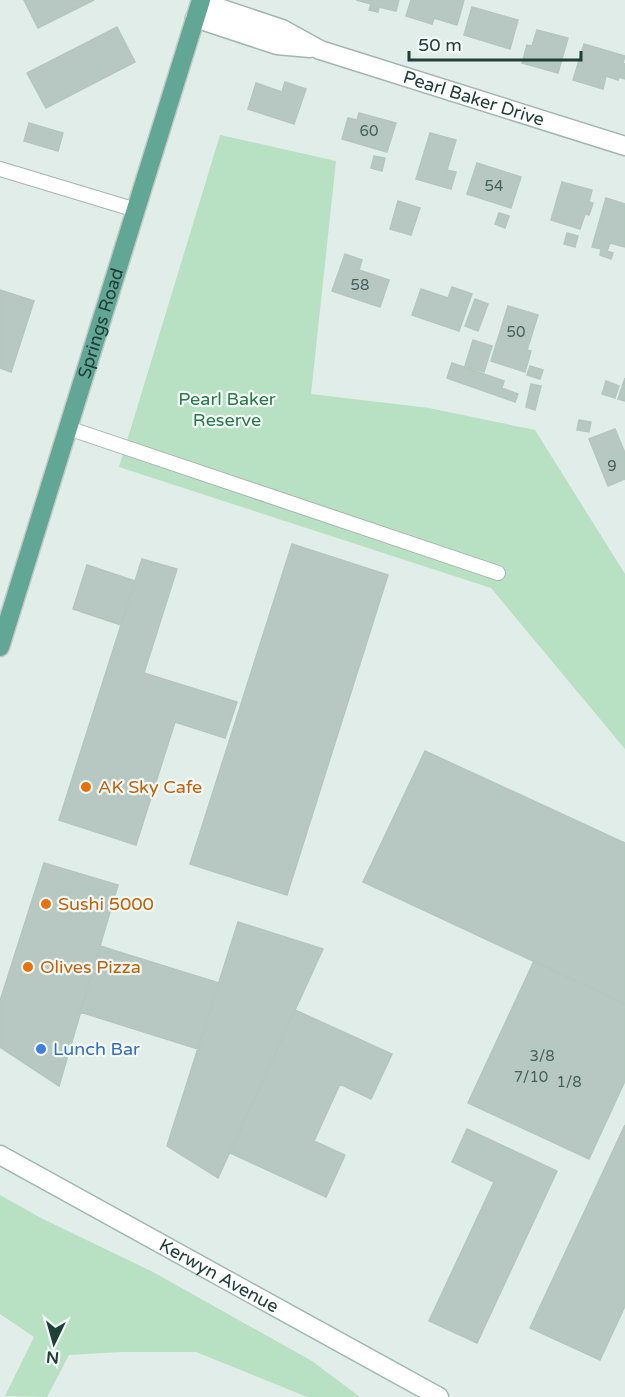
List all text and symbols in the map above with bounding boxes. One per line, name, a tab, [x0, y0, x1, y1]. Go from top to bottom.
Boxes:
scale bar	[409, 24, 582, 62]
text: 50 m	[418, 34, 462, 56]
street label: Pearl Baker Drive	[400, 66, 547, 131]
house number: 60	[360, 122, 378, 140]
house number: 54	[485, 177, 503, 195]
street label: Springs Road	[73, 265, 128, 381]
house number: 58	[351, 276, 369, 294]
house number: 50	[507, 323, 525, 341]
park label: Pearl Baker Reserve	[178, 388, 276, 431]
house number: 9	[607, 457, 617, 475]
place label: AK Sky Cafe	[98, 776, 202, 798]
marker: AK Sky Cafe	[79, 780, 93, 794]
place label: Sushi 5000	[58, 893, 154, 915]
marker: Sushi 5000	[39, 897, 53, 911]
place label: Olives Pizza	[40, 956, 141, 978]
marker: Olives Pizza	[21, 960, 35, 974]
place label: Lunch Bar	[53, 1038, 140, 1060]
marker: Lunch Bar	[34, 1042, 48, 1056]
house number: 3/8	[529, 1047, 555, 1065]
house number: 7/10	[514, 1068, 548, 1086]
house number: 1/8	[556, 1073, 582, 1091]
street label: Kerwyn Avenue	[155, 1234, 283, 1317]
north arrow	[24, 1313, 84, 1373]
text: N	[46, 1346, 60, 1367]

